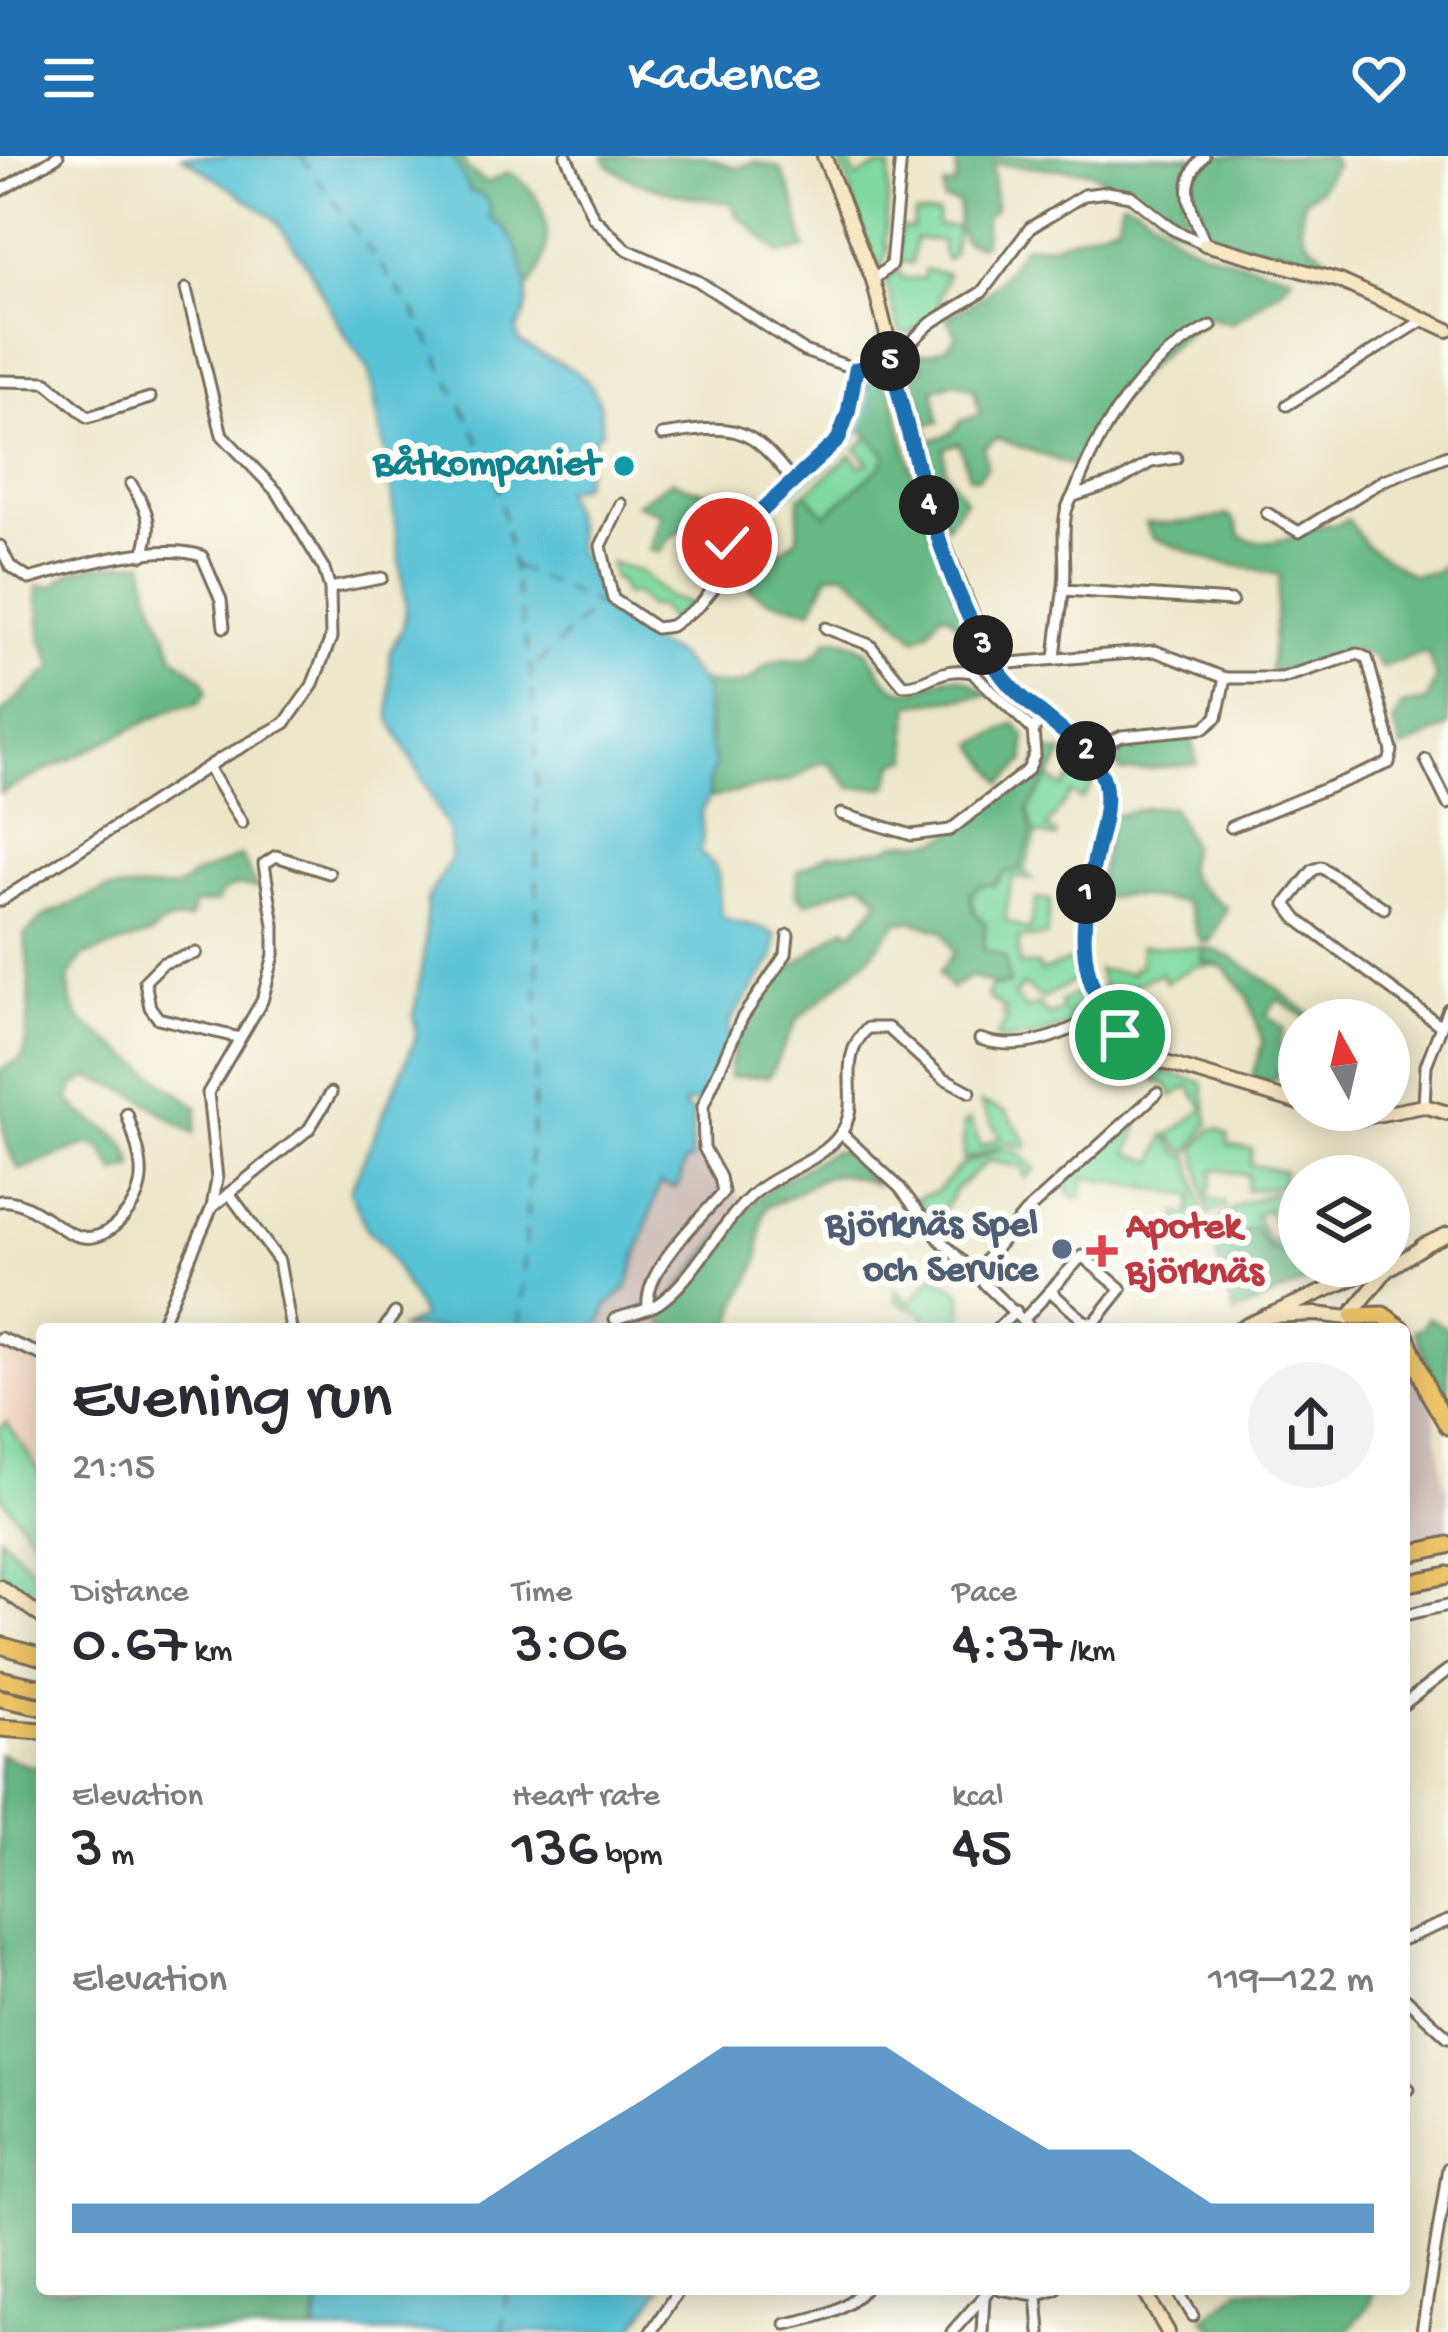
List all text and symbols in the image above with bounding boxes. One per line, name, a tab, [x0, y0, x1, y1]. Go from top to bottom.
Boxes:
icon: menu	[36, 45, 102, 111]
icon: heart	[1346, 45, 1412, 111]
text: Kadence	[628, 46, 820, 110]
pin: 5	[860, 331, 920, 391]
text: 5	[881, 342, 899, 380]
place label: Båtkompaniet	[371, 443, 604, 489]
marker: Båtkompaniet	[611, 453, 637, 479]
pin: 4	[899, 475, 959, 535]
text: 4	[921, 486, 937, 524]
pin	[676, 492, 778, 594]
icon: check	[694, 510, 760, 576]
pin: 3	[953, 615, 1013, 675]
text: 3	[974, 626, 992, 664]
pin: 2	[1056, 721, 1116, 781]
text: 2	[1078, 732, 1094, 770]
pin: 1	[1056, 864, 1116, 924]
text: 1	[1079, 875, 1093, 913]
pin	[1069, 984, 1171, 1086]
north arrow	[1278, 999, 1410, 1131]
map controls	[1278, 999, 1410, 1287]
icon: arrive	[1087, 1002, 1153, 1068]
button: layers	[1278, 1155, 1410, 1287]
place label: Björknäs Spel och Service	[823, 1204, 1040, 1295]
place label: Apotek Björknäs	[1124, 1206, 1265, 1297]
marker: Björknäs Spel och Service	[1049, 1236, 1075, 1262]
marker: Apotek Björknäs	[1089, 1238, 1115, 1264]
button: share	[1248, 1362, 1374, 1488]
text: Evening run	[72, 1363, 392, 1441]
text: 21:15	[72, 1447, 155, 1493]
text: Distance	[72, 1575, 189, 1613]
text: Time	[512, 1575, 572, 1613]
text: Pace	[952, 1575, 1017, 1613]
text: 0.67	[72, 1613, 187, 1683]
text: 3:06	[512, 1613, 626, 1683]
text: 4:37	[952, 1613, 1062, 1683]
text: km	[187, 1634, 233, 1672]
text: /km	[1062, 1634, 1115, 1672]
text: Elevation	[72, 1779, 203, 1817]
text: Heart rate	[512, 1779, 660, 1817]
text: kcal	[952, 1779, 1004, 1817]
text: 3	[72, 1817, 103, 1887]
text: 136	[512, 1817, 598, 1887]
text: 45	[952, 1817, 1012, 1887]
text: m	[103, 1838, 134, 1876]
text: bpm	[598, 1838, 663, 1876]
text: Elevation	[72, 1959, 227, 2005]
text: 119–122 m	[1208, 1959, 1374, 2005]

